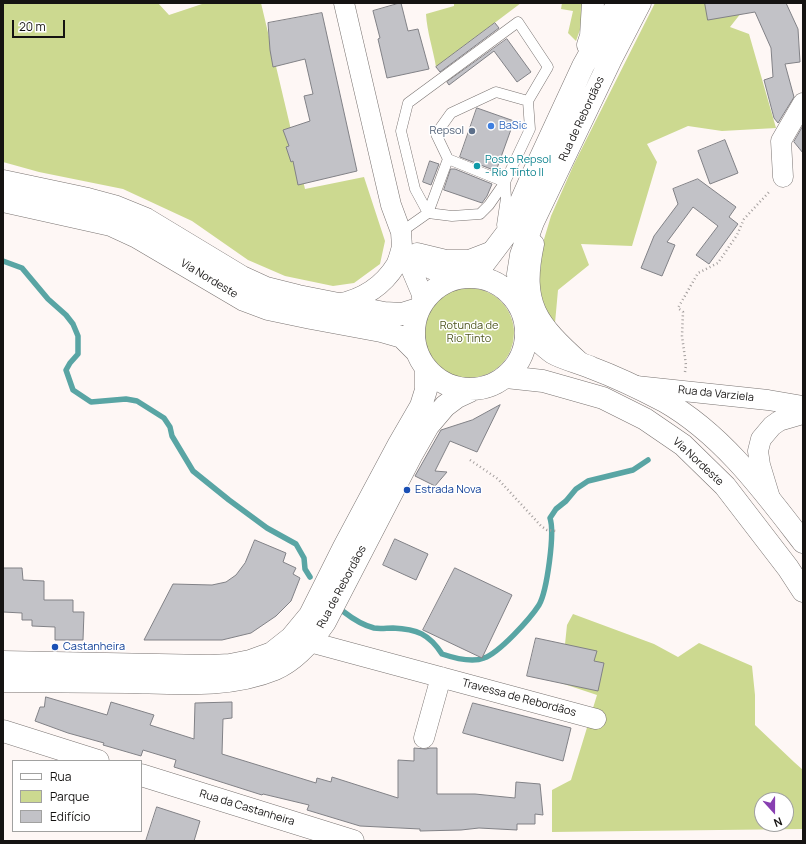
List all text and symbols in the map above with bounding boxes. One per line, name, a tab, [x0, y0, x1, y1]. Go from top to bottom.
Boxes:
scale bar	[14, 12, 67, 38]
text: 20 m	[19, 18, 46, 35]
street label: Rua de Rebordãos	[557, 75, 607, 163]
place label: BaSic	[499, 119, 527, 133]
marker: BaSic	[486, 121, 496, 131]
place label: Repsol	[429, 124, 464, 138]
marker: Repsol	[467, 126, 477, 136]
place label: Posto Repsol - Rio Tinto II	[485, 153, 551, 179]
marker: Posto Repsol - Rio Tinto II	[472, 161, 482, 171]
street label: Via Nordeste	[178, 257, 240, 301]
park label: Rotunda de Rio Tinto	[440, 319, 498, 345]
street label: Rua da Varziela	[677, 383, 755, 405]
street label: Via Nordeste	[670, 435, 726, 489]
place label: Estrada Nova	[415, 483, 481, 497]
marker: Estrada Nova	[402, 485, 412, 495]
street label: Rua de Rebordãos	[315, 543, 369, 631]
place label: Castanheira	[63, 640, 125, 654]
marker: Castanheira	[50, 642, 60, 652]
street label: Travessa de Rebordãos	[461, 676, 577, 720]
legend	[12, 760, 142, 832]
text: Rua	[50, 768, 71, 785]
street label: Rua da Castanheira	[198, 787, 296, 829]
text: Parque	[50, 788, 89, 805]
north arrow	[754, 792, 794, 832]
text: Edifício	[50, 808, 90, 825]
text: N	[772, 814, 784, 831]

